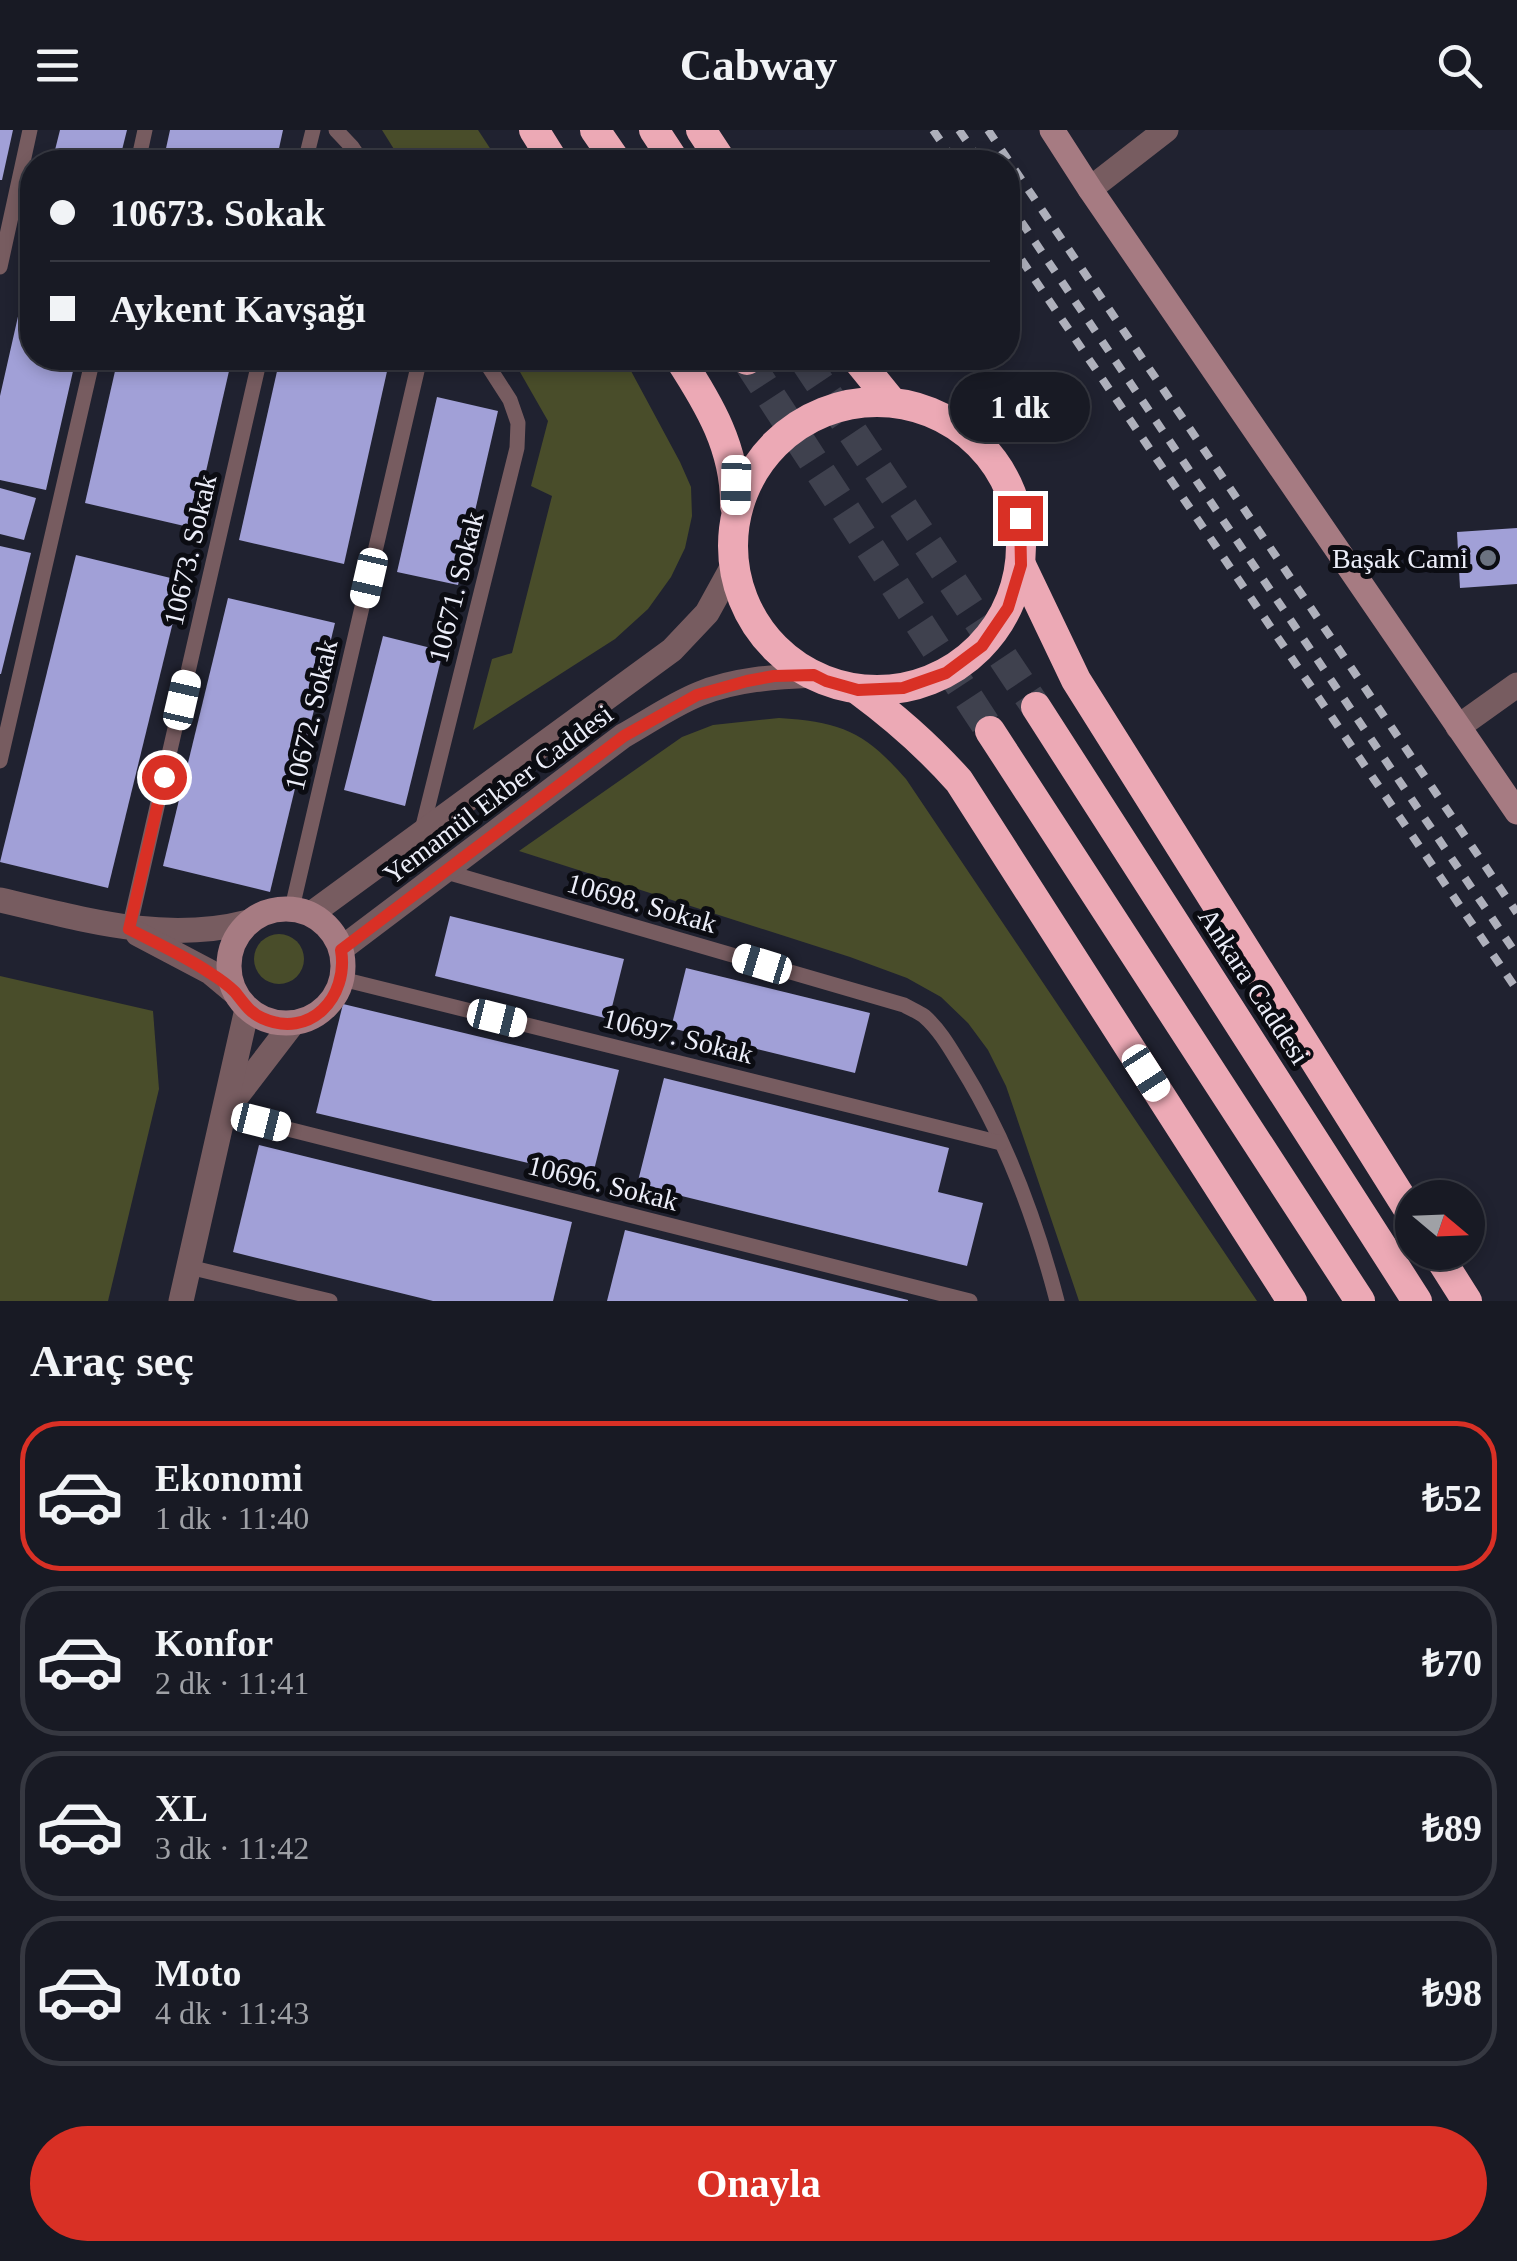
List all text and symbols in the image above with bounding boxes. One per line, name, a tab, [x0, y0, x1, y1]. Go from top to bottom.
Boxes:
icon: menu	[30, 38, 85, 93]
icon: search	[1432, 38, 1487, 93]
text: Cabway	[680, 40, 837, 90]
text: 10673. Sokak	[110, 192, 325, 234]
text: Aykent Kavşağı	[110, 288, 366, 330]
callout: 1 dk	[950, 373, 1090, 443]
text: 1 dk	[990, 389, 1050, 425]
car	[720, 455, 752, 515]
street label: 10673. Sokak	[158, 471, 222, 629]
route end	[998, 496, 1043, 541]
street label: 10671. Sokak	[422, 509, 490, 665]
place label: Başak Cami	[1332, 543, 1468, 574]
car	[348, 545, 390, 611]
marker: Başak Cami	[1477, 547, 1499, 569]
street label: 10672. Sokak	[279, 636, 343, 794]
car	[161, 667, 203, 733]
street label: Yemamül Ekber Caddesi	[377, 698, 619, 890]
route start	[142, 755, 187, 800]
street label: 10698. Sokak	[564, 867, 720, 939]
street label: Ankara Caddesi	[1192, 902, 1316, 1070]
car	[729, 941, 795, 987]
car	[464, 996, 530, 1040]
street label: 10697. Sokak	[600, 1002, 756, 1070]
car	[1117, 1040, 1175, 1106]
car	[228, 1100, 294, 1144]
street label: 10696. Sokak	[525, 1149, 681, 1217]
north arrow	[1395, 1180, 1485, 1270]
map controls	[1395, 1180, 1485, 1270]
text: Araç seç	[30, 1336, 194, 1386]
icon: car	[35, 1451, 125, 1541]
text: Ekonomi	[155, 1457, 303, 1499]
text: ₺52	[1422, 1477, 1482, 1519]
text: 1 dk · 11:40	[155, 1500, 309, 1536]
icon: car	[35, 1616, 125, 1706]
text: Konfor	[155, 1622, 273, 1664]
text: ₺70	[1422, 1642, 1482, 1684]
text: 2 dk · 11:41	[155, 1665, 309, 1701]
icon: car	[35, 1781, 125, 1871]
text: XL	[155, 1787, 208, 1829]
text: ₺89	[1422, 1807, 1482, 1849]
text: 3 dk · 11:42	[155, 1830, 309, 1866]
icon: car	[35, 1946, 125, 2036]
text: Moto	[155, 1952, 242, 1994]
text: ₺98	[1422, 1972, 1482, 2014]
text: 4 dk · 11:43	[155, 1995, 309, 2031]
button: Onayla	[30, 2126, 1487, 2241]

